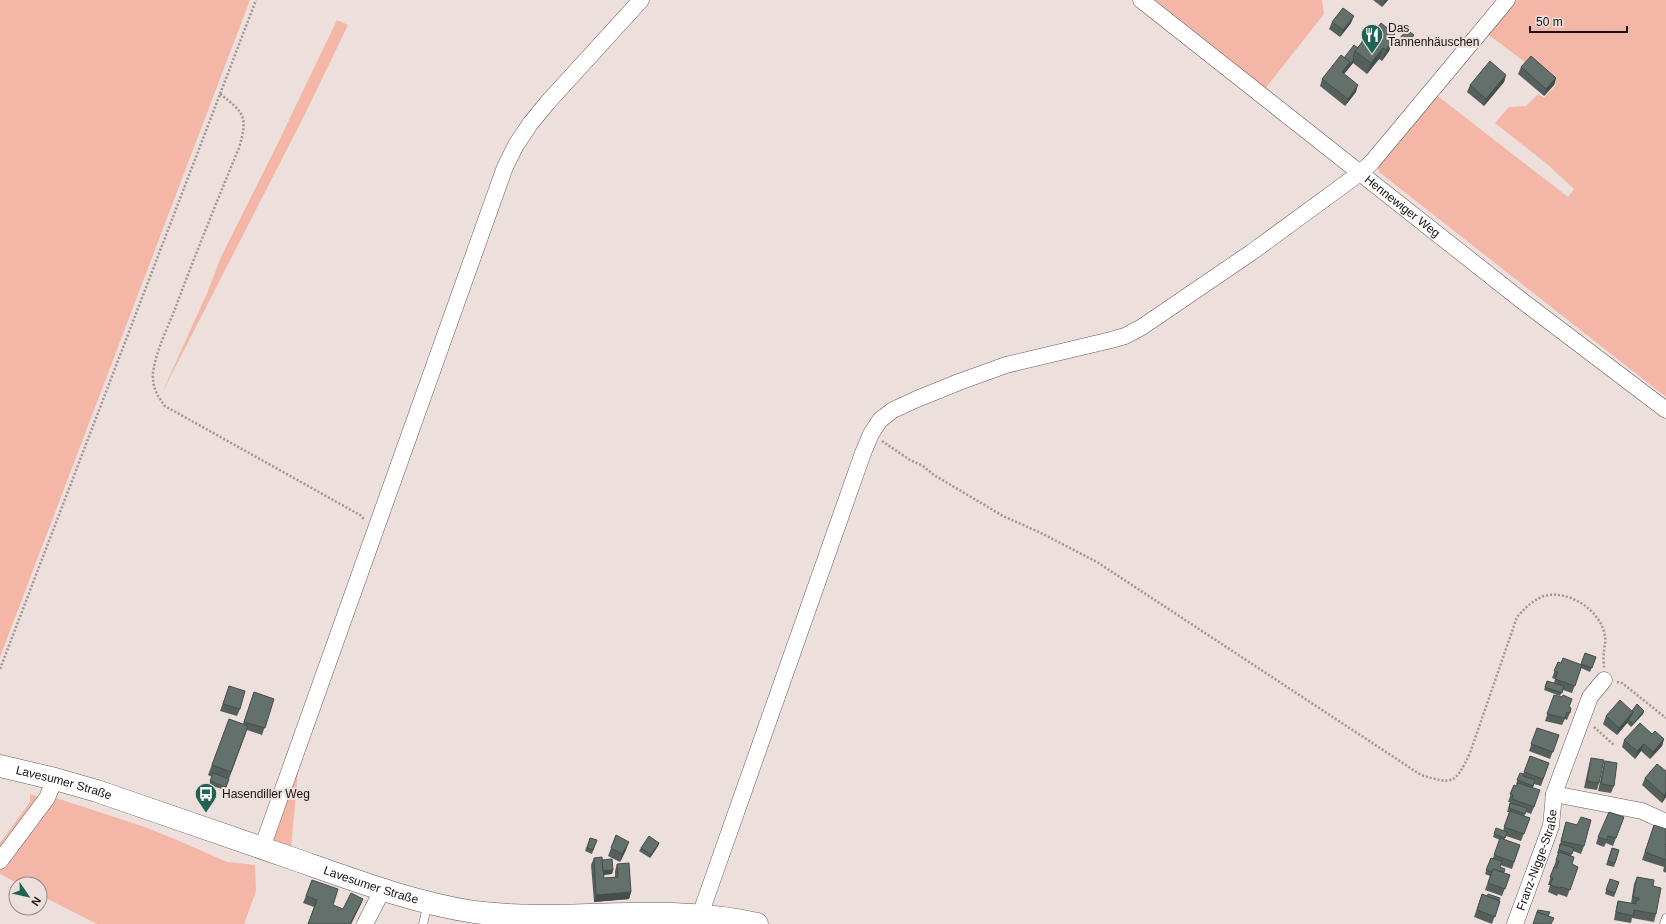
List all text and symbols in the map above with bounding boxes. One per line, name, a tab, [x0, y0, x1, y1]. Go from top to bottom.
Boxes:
scale bar	[1530, 8, 1627, 34]
text: 50 m	[1536, 15, 1563, 29]
place label: Das Tannenhäuschen	[1388, 21, 1479, 49]
restaurant icon: Das Tannenhäuschen	[1359, 22, 1385, 55]
street label: Hennewiger Weg	[1362, 172, 1443, 240]
street label: Lavesumer Straße	[15, 763, 114, 803]
bus stop icon: Hasendiller Weg	[193, 781, 219, 814]
place label: Hasendiller Weg	[222, 787, 310, 801]
street label: Franz-Nigge-Straße	[1514, 808, 1560, 912]
street label: Lavesumer Straße	[322, 863, 420, 907]
north arrow	[8, 876, 48, 916]
text: N	[29, 895, 43, 908]

